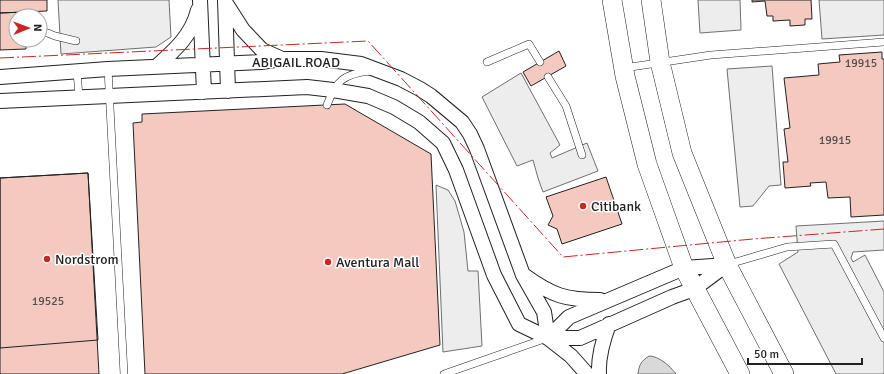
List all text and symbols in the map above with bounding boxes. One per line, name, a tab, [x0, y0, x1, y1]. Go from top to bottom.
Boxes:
north arrow	[8, 8, 48, 48]
text: N	[31, 24, 44, 32]
street label: ABIGAIL ROAD	[252, 54, 340, 71]
house number: 19915	[845, 56, 877, 71]
house number: 19915	[819, 133, 851, 148]
place label: Citibank	[591, 198, 641, 215]
marker: Citibank	[578, 201, 588, 211]
place label: Nordstrom	[55, 251, 119, 268]
marker: Nordstrom	[42, 254, 52, 264]
place label: Aventura Mall	[336, 254, 419, 271]
marker: Aventura Mall	[323, 257, 333, 267]
house number: 19525	[32, 294, 64, 309]
scale bar	[748, 340, 862, 366]
text: 50 m	[754, 347, 779, 362]

